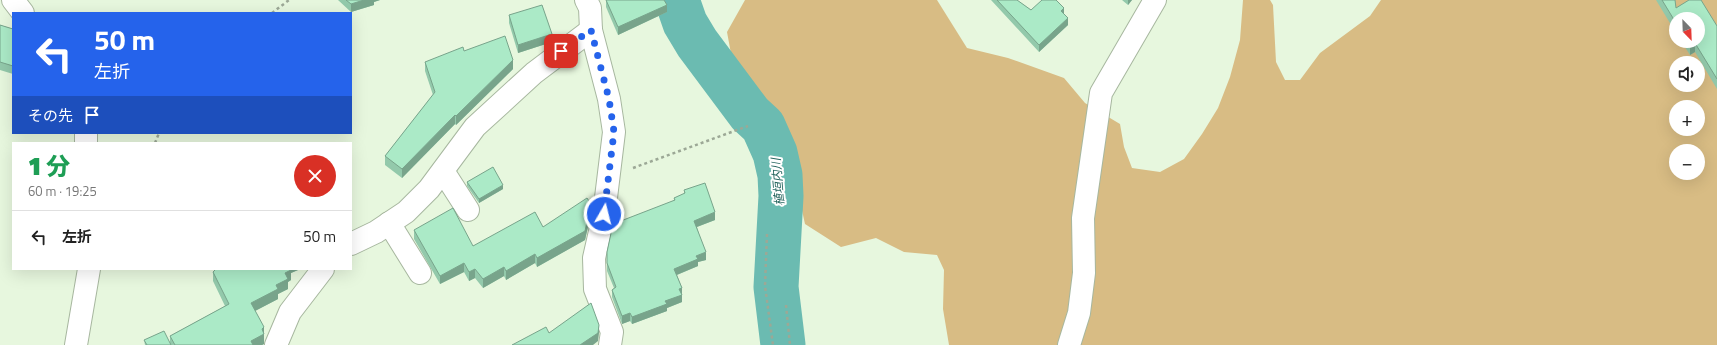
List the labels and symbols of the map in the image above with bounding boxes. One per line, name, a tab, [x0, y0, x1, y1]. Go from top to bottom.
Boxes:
north arrow	[1669, 12, 1705, 48]
pin	[544, 34, 578, 68]
water label: 植垣内川	[766, 155, 789, 207]
position arrow	[583, 193, 625, 235]

